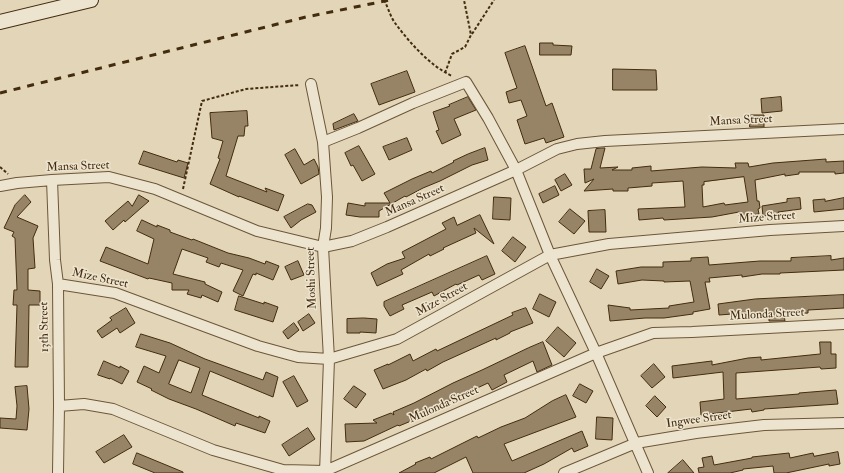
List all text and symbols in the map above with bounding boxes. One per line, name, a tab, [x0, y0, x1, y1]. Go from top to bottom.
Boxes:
street label: Mansa Street	[709, 112, 773, 130]
street label: Mansa Street	[46, 159, 110, 175]
street label: Mansa Street	[383, 182, 447, 220]
street label: Mize Street	[738, 209, 796, 227]
street label: Moshi Street	[304, 247, 320, 309]
street label: Mize Street	[71, 266, 129, 292]
street label: Mize Street	[414, 280, 470, 320]
street label: 13th Street	[37, 302, 53, 352]
street label: Mulonda Street	[729, 306, 805, 324]
street label: Mulonda Street	[407, 383, 481, 427]
street label: Ingwee Street	[665, 408, 733, 432]

